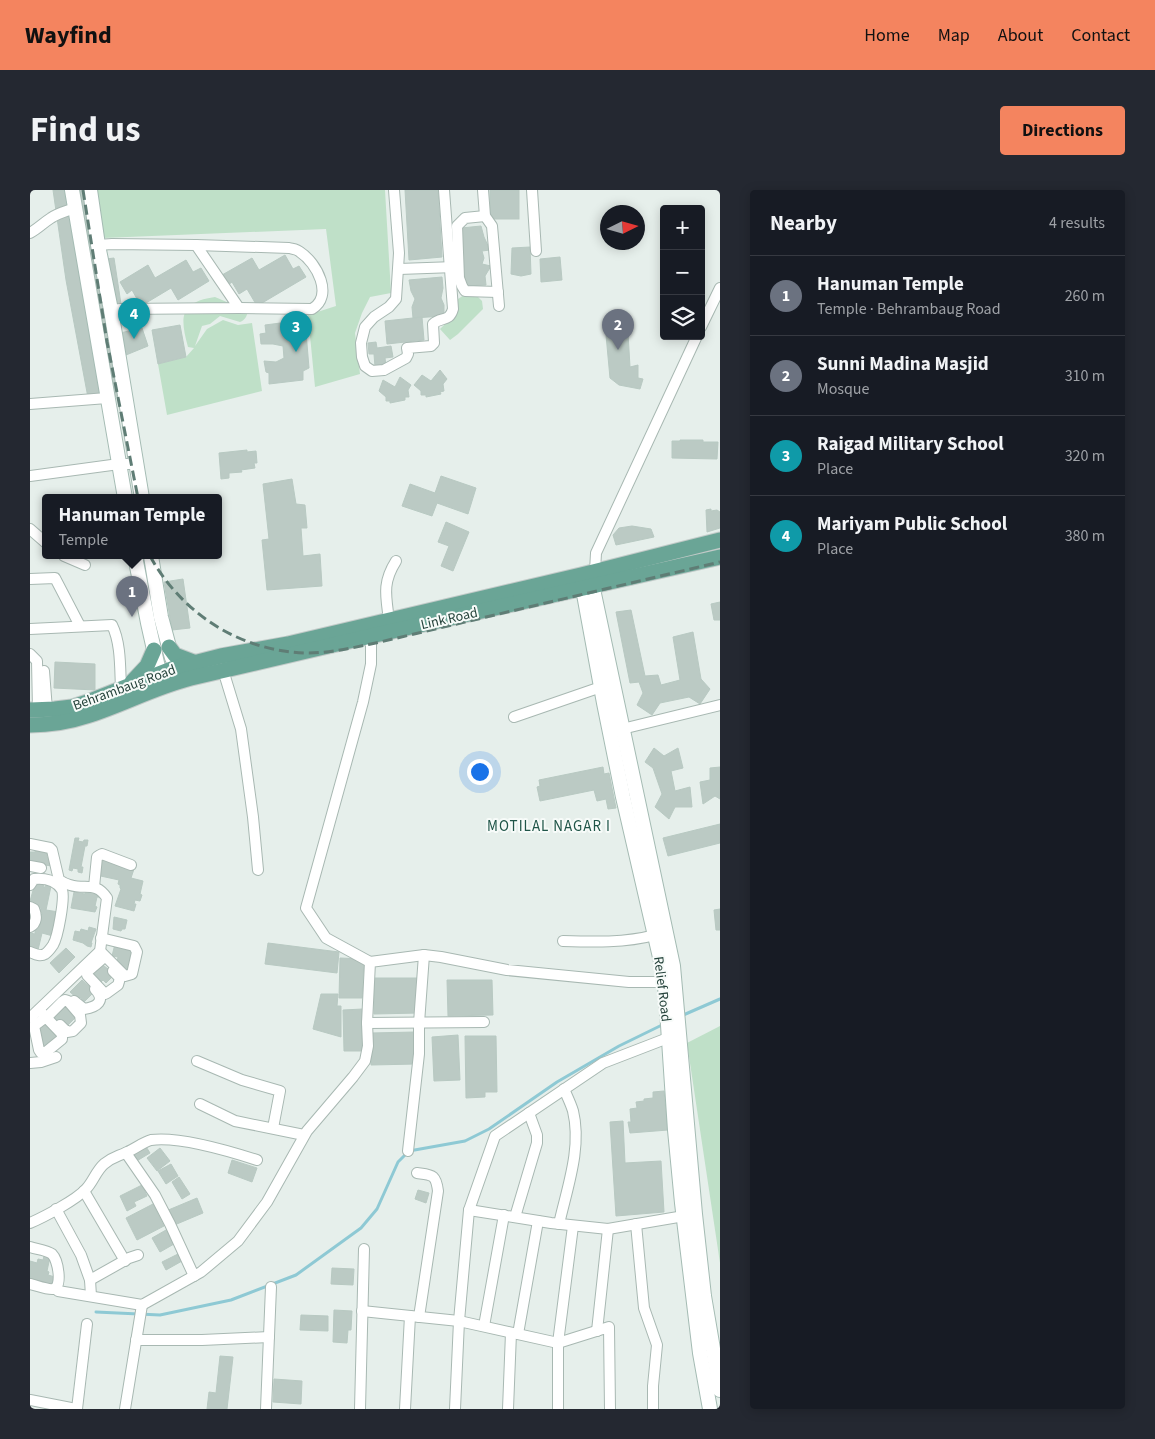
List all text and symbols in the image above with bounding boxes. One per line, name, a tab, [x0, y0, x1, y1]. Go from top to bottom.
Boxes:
text: Wayfind	[25, 18, 112, 53]
text: Home	[864, 23, 910, 48]
text: Map	[938, 23, 970, 48]
text: About	[998, 23, 1043, 48]
text: Contact	[1071, 23, 1130, 48]
text: Find us	[30, 105, 140, 155]
button: Directions	[1000, 106, 1125, 155]
north arrow	[600, 205, 645, 250]
map controls	[660, 205, 705, 340]
button: +	[660, 205, 705, 250]
text: Nearby	[770, 208, 837, 238]
text: 4 results	[1049, 212, 1105, 234]
button: −	[660, 250, 705, 295]
text: Hanuman Temple	[817, 271, 964, 298]
text: 1	[782, 285, 790, 307]
text: 260 m	[1065, 285, 1105, 307]
button: layers	[660, 295, 705, 340]
pin: 4	[118, 298, 150, 339]
text: Temple · Behrambaug Road	[817, 298, 1001, 320]
pin: 2	[602, 309, 634, 350]
pin: 3	[280, 311, 312, 352]
text: Sunni Madina Masjid	[817, 351, 989, 378]
text: 2	[782, 365, 790, 387]
text: 310 m	[1065, 365, 1105, 387]
text: Mosque	[817, 378, 870, 400]
text: Raigad Military School	[817, 431, 1004, 458]
text: 3	[782, 445, 790, 467]
text: 320 m	[1065, 445, 1105, 467]
text: Place	[817, 458, 853, 480]
popup	[42, 494, 222, 559]
text: Hanuman Temple	[59, 502, 205, 529]
text: Mariyam Public School	[817, 511, 1007, 538]
text: 4	[782, 525, 790, 547]
text: 380 m	[1065, 525, 1105, 547]
text: Temple	[59, 529, 108, 551]
text: Place	[817, 538, 853, 560]
pin: 1	[116, 576, 148, 617]
street label: Link Road	[419, 603, 480, 635]
street label: Behrambaug Road	[70, 660, 179, 716]
your location	[467, 759, 493, 785]
district label: MOTILAL NAGAR I	[487, 816, 611, 837]
street label: Relief Road	[648, 955, 676, 1023]

